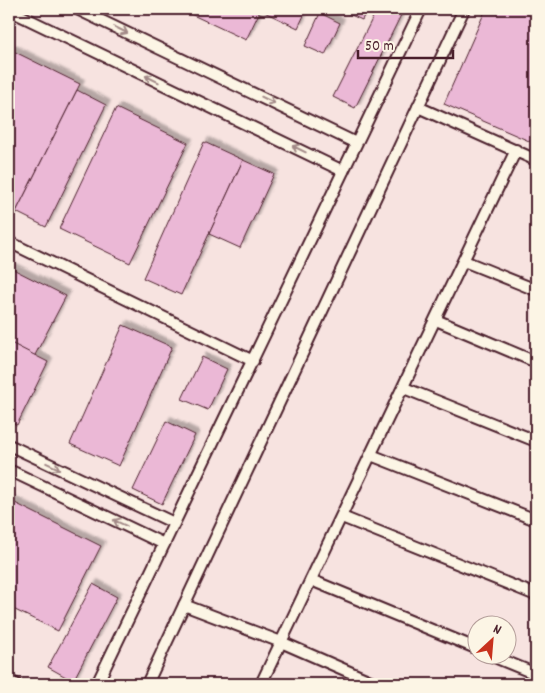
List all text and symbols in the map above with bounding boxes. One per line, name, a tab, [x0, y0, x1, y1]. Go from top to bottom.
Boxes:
one-way arrow	[113, 26, 128, 35]
scale bar	[358, 28, 452, 60]
text: 50 m	[365, 36, 394, 58]
one-way arrow	[145, 74, 160, 83]
one-way arrow	[260, 96, 275, 105]
one-way arrow	[291, 144, 306, 154]
one-way arrow	[45, 462, 60, 471]
one-way arrow	[113, 517, 128, 527]
north arrow	[468, 616, 518, 666]
text: N	[489, 620, 504, 641]

